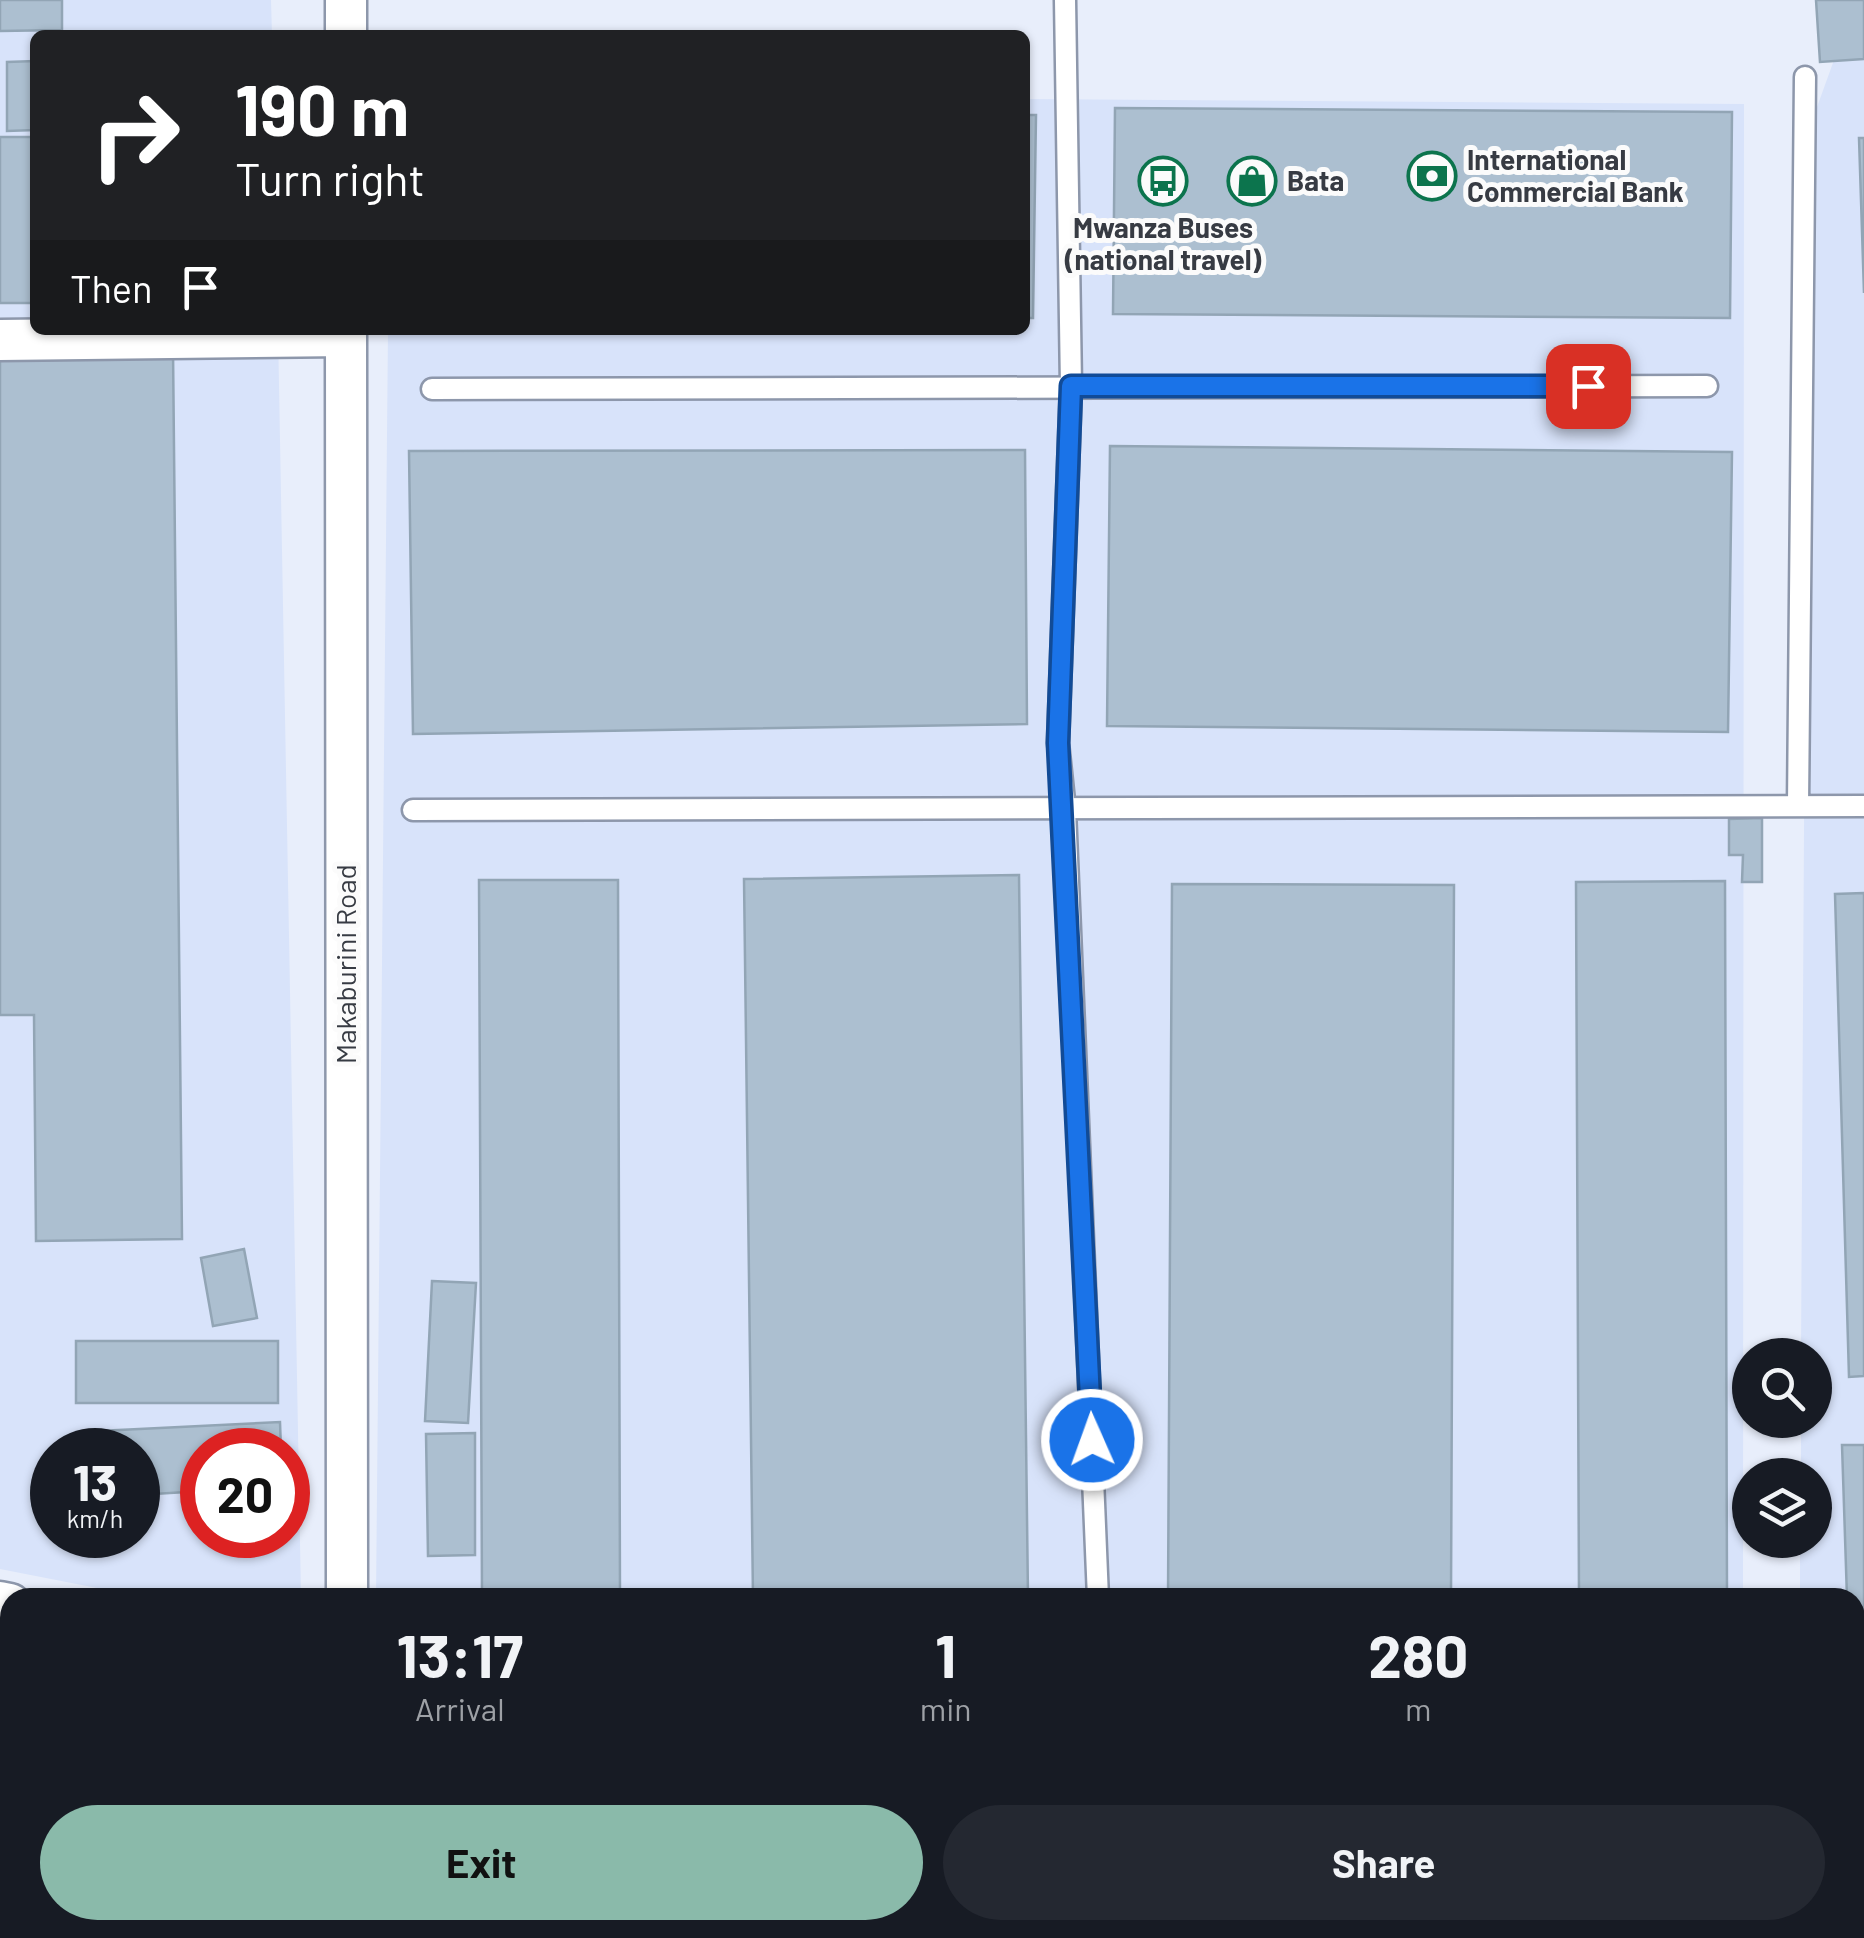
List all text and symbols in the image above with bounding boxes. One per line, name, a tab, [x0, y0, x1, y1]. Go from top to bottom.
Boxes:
text: 190 m	[235, 66, 409, 150]
icon: right	[70, 70, 200, 200]
place label: International Commercial Bank	[1467, 142, 1684, 208]
bank icon: International Commercial Bank	[1406, 150, 1458, 202]
text: Turn right	[235, 151, 425, 205]
bus stop icon: Mwanza Buses (national travel)	[1137, 155, 1189, 207]
shop icon: Bata	[1226, 155, 1278, 207]
place label: Bata	[1287, 163, 1344, 197]
place label: Mwanza Buses (national travel)	[1064, 210, 1262, 276]
icon: arrive	[173, 260, 228, 315]
text: Then	[70, 265, 153, 311]
pin	[1546, 344, 1631, 429]
icon: arrive	[1561, 359, 1616, 414]
street label: Makaburini Road	[328, 864, 362, 1064]
map controls	[1732, 1338, 1832, 1558]
button: search	[1732, 1338, 1832, 1438]
position arrow	[1040, 1388, 1144, 1492]
speed limit sign: 20	[180, 1428, 310, 1558]
text: 13	[73, 1451, 117, 1511]
button: layers	[1732, 1458, 1832, 1558]
text: km/h	[67, 1503, 123, 1533]
text: 13:17	[397, 1618, 523, 1690]
text: 1	[935, 1618, 956, 1690]
text: 280	[1368, 1618, 1468, 1690]
text: Arrival	[415, 1689, 505, 1727]
text: min	[920, 1689, 972, 1727]
text: m	[1405, 1689, 1432, 1727]
button: Exit	[40, 1805, 923, 1920]
button: Share	[943, 1805, 1825, 1920]

